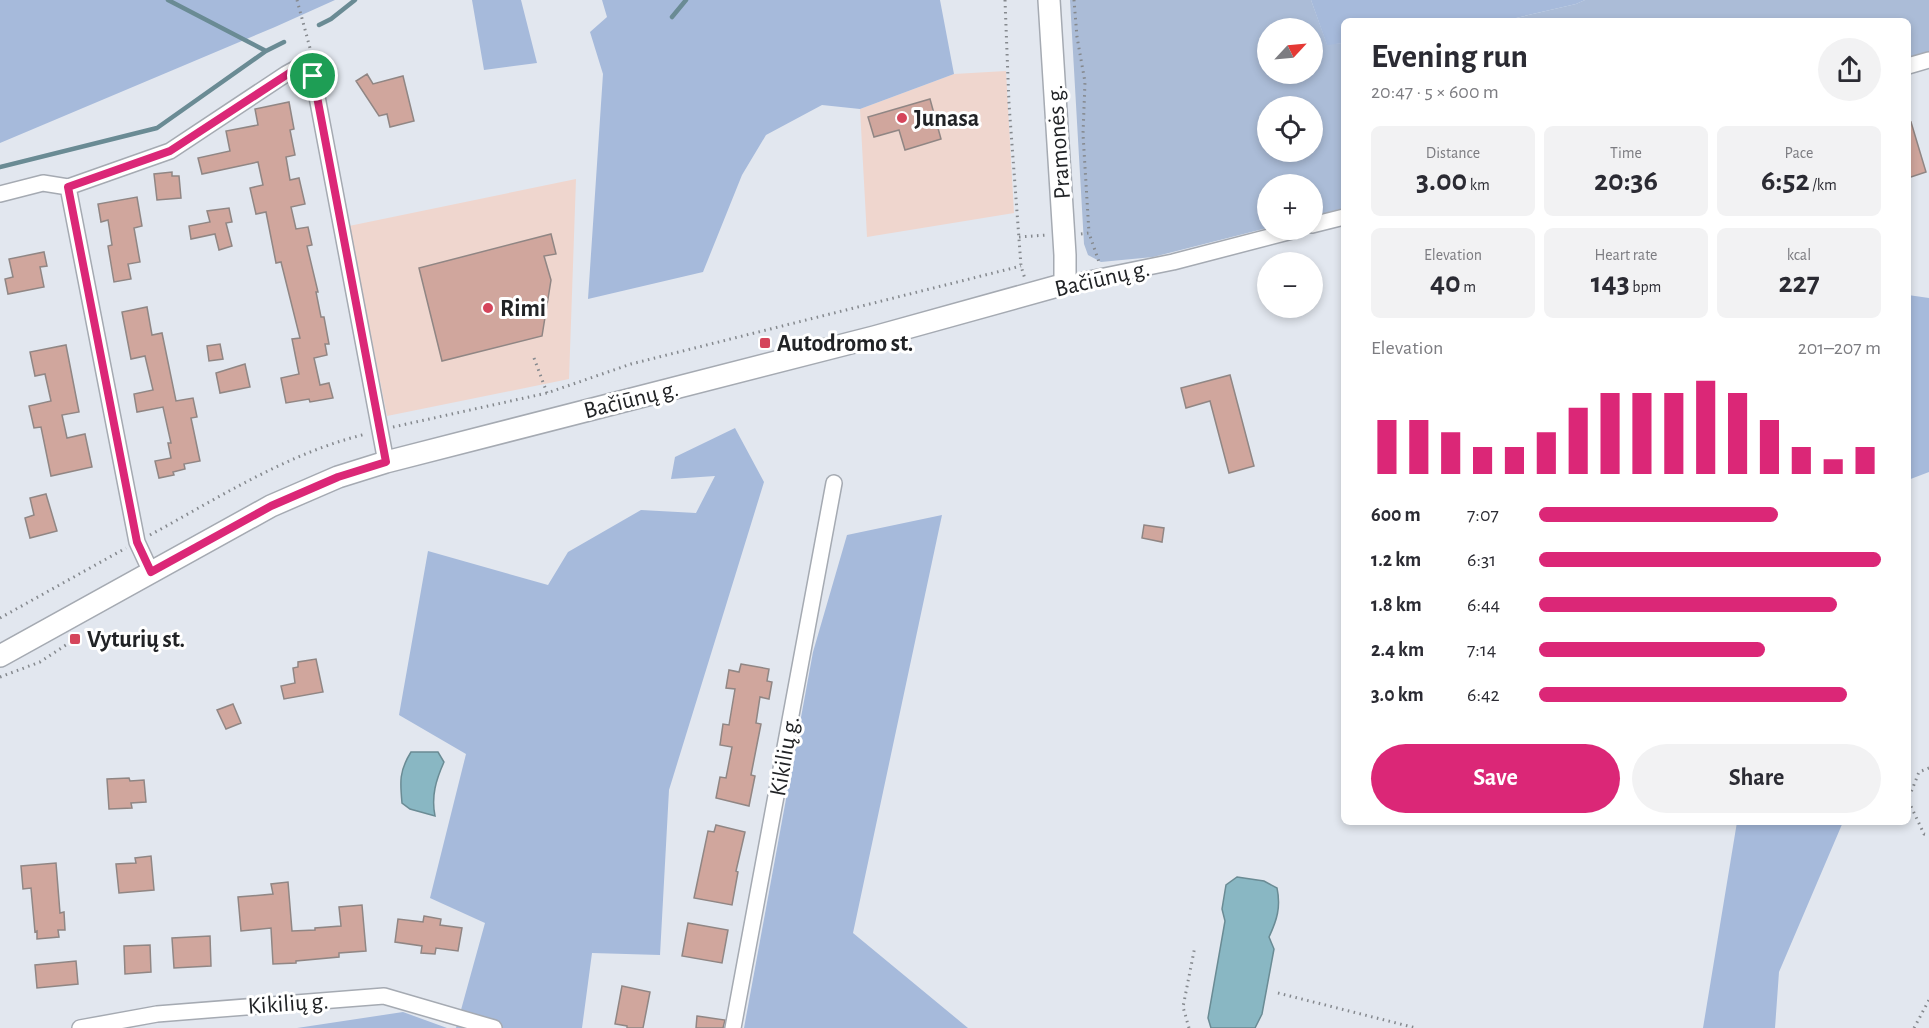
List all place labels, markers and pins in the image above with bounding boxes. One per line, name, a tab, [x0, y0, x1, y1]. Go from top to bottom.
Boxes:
pin	[287, 50, 338, 101]
place label: Junasa	[914, 107, 979, 131]
marker: Junasa	[895, 111, 909, 125]
place label: Rimi	[500, 297, 546, 321]
marker: Rimi	[481, 301, 495, 315]
place label: Autodromo st.	[777, 332, 913, 356]
marker: Autodromo st.	[758, 336, 772, 350]
place label: Vyturių st.	[87, 628, 185, 652]
marker: Vyturių st.	[68, 632, 82, 646]

